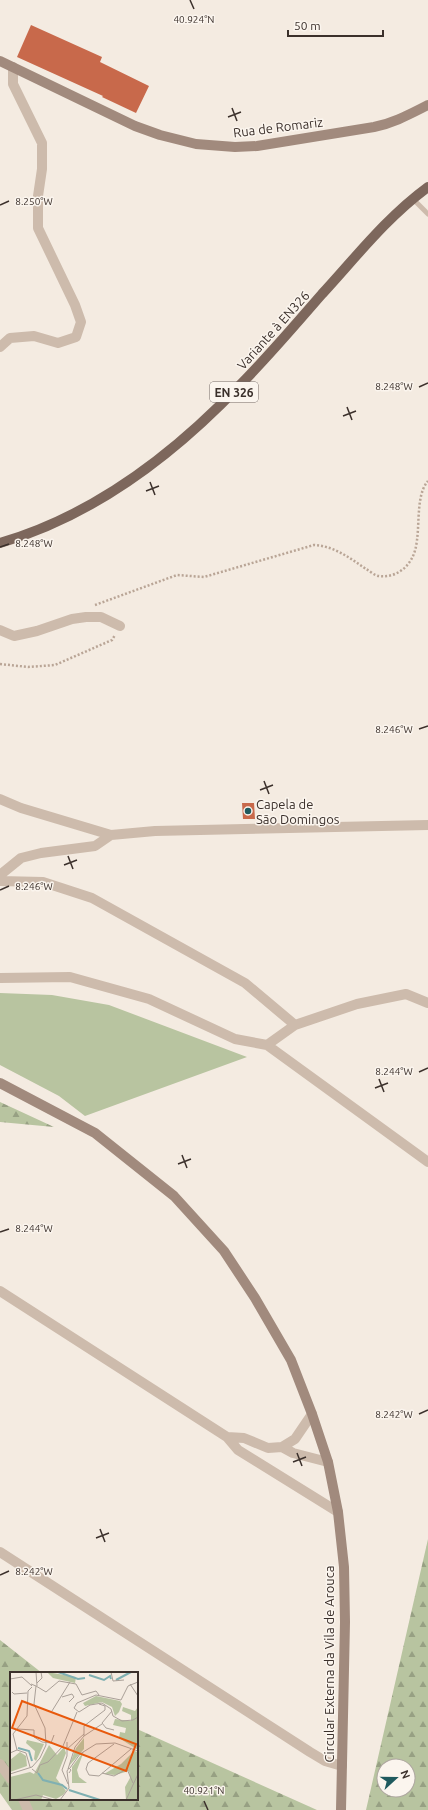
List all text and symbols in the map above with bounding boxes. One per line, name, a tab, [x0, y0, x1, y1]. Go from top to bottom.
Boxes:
scale bar	[288, 12, 383, 38]
text: 40.924°N	[173, 14, 215, 25]
text: 50 m	[294, 19, 321, 32]
street label: Rua de Romariz	[232, 115, 324, 139]
text: 8.250°W	[15, 196, 53, 207]
street label: Variante à EN326	[234, 288, 312, 372]
text: 8.248°W	[375, 381, 413, 392]
road number: EN 326	[210, 382, 258, 402]
text: 8.248°W	[15, 538, 53, 549]
text: 8.246°W	[375, 724, 413, 735]
place label: Capela de São Domingos	[256, 797, 340, 826]
marker: Capela de São Domingos	[243, 806, 253, 816]
text: 8.246°W	[15, 881, 53, 892]
text: 8.244°W	[375, 1066, 413, 1077]
text: 8.244°W	[15, 1223, 53, 1234]
text: 8.242°W	[375, 1409, 413, 1420]
text: 8.242°W	[15, 1566, 53, 1577]
street label: Circular Externa da Vila de Arouca	[322, 1566, 336, 1762]
inset map	[10, 1672, 138, 1800]
north arrow	[376, 1758, 416, 1798]
text: N	[398, 1768, 412, 1780]
text: 40.921°N	[183, 1785, 225, 1796]

